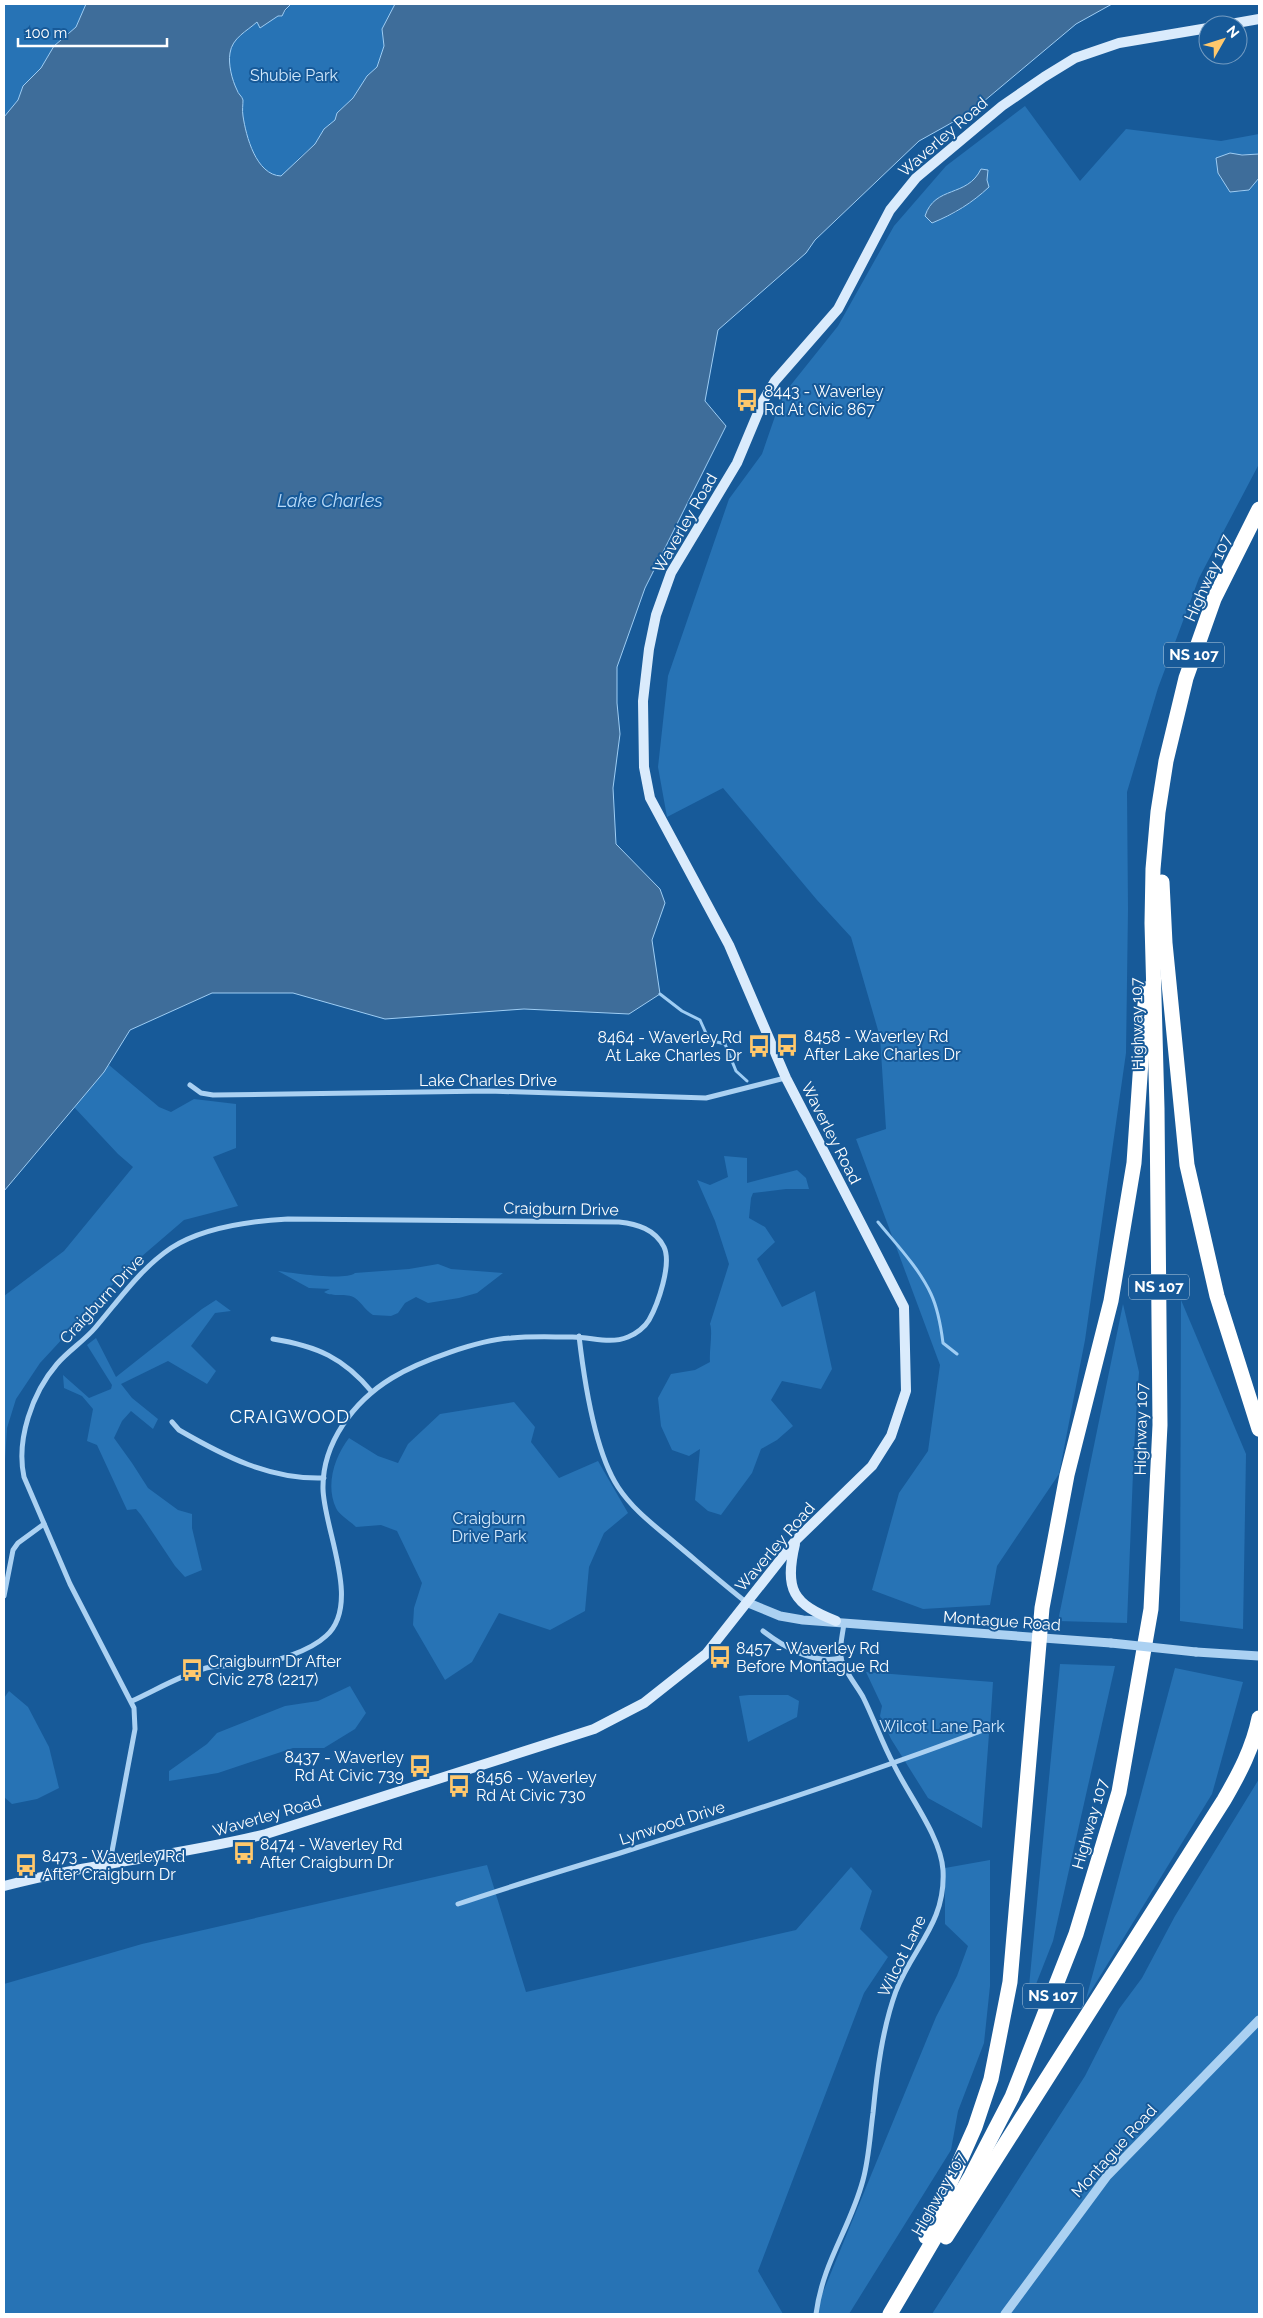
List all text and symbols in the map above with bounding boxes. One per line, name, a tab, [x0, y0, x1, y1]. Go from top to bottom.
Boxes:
scale bar	[18, 15, 166, 47]
north arrow	[1198, 15, 1248, 65]
text: N	[1224, 23, 1243, 41]
text: 100 m	[25, 24, 67, 42]
park label: Shubie Park	[250, 66, 339, 85]
street label: Waverley Road	[895, 93, 991, 181]
place label: 8443 - Waverley Rd At Civic 867	[764, 382, 884, 419]
bus stop icon: 8443 - Waverley Rd At Civic 867	[734, 387, 760, 413]
street label: Waverley Road	[649, 470, 721, 576]
water label: Lake Charles	[277, 490, 383, 511]
street label: Highway 107	[1180, 531, 1236, 624]
road number: NS 107	[1164, 642, 1224, 668]
street label: Highway 107	[1127, 977, 1147, 1071]
place label: 8458 - Waverley Rd After Lake Charles Dr	[804, 1027, 961, 1064]
place label: 8464 - Waverley Rd At Lake Charles Dr	[597, 1028, 742, 1065]
bus stop icon: 8458 - Waverley Rd After Lake Charles Dr	[774, 1032, 800, 1058]
bus stop icon: 8464 - Waverley Rd At Lake Charles Dr	[746, 1033, 772, 1059]
street label: Lake Charles Drive	[419, 1071, 557, 1090]
street label: Waverley Road	[797, 1079, 865, 1187]
street label: Craigburn Drive	[503, 1198, 619, 1220]
street label: Craigburn Drive	[56, 1250, 148, 1348]
road number: NS 107	[1129, 1274, 1189, 1300]
street label: Highway 107	[1131, 1382, 1151, 1476]
district label: CRAIGWOOD	[230, 1406, 350, 1427]
street label: Waverley Road	[731, 1499, 819, 1595]
park label: Craigburn Drive Park	[452, 1509, 527, 1546]
street label: Montague Road	[942, 1607, 1062, 1635]
place label: 8457 - Waverley Rd Before Montague Rd	[736, 1639, 889, 1676]
bus stop icon: 8457 - Waverley Rd Before Montague Rd	[707, 1644, 733, 1670]
place label: Craigburn Dr After Civic 278 (2217)	[208, 1652, 342, 1689]
bus stop icon: Craigburn Dr After Civic 278 (2217)	[179, 1657, 205, 1683]
park label: Wilcot Lane Park	[879, 1717, 1005, 1736]
place label: 8437 - Waverley Rd At Civic 739	[285, 1748, 404, 1785]
bus stop icon: 8437 - Waverley Rd At Civic 739	[407, 1753, 433, 1779]
place label: 8456 - Waverley Rd At Civic 730	[476, 1768, 597, 1805]
bus stop icon: 8456 - Waverley Rd At Civic 730	[446, 1773, 472, 1799]
street label: Highway 107	[1068, 1776, 1112, 1871]
street label: Waverley Road	[211, 1791, 323, 1841]
street label: Lynwood Drive	[617, 1797, 727, 1849]
place label: 8474 - Waverley Rd After Craigburn Dr	[260, 1835, 403, 1872]
bus stop icon: 8474 - Waverley Rd After Craigburn Dr	[231, 1840, 257, 1866]
place label: 8473 - Waverley Rd After Craigburn Dr	[42, 1847, 185, 1884]
bus stop icon: 8473 - Waverley Rd After Craigburn Dr	[13, 1852, 39, 1878]
street label: Wilcot Lane	[874, 1912, 930, 2000]
road number: NS 107	[1023, 1984, 1083, 2008]
street label: Montague Road	[1067, 2101, 1161, 2201]
street label: Highway 107	[908, 2149, 971, 2239]

